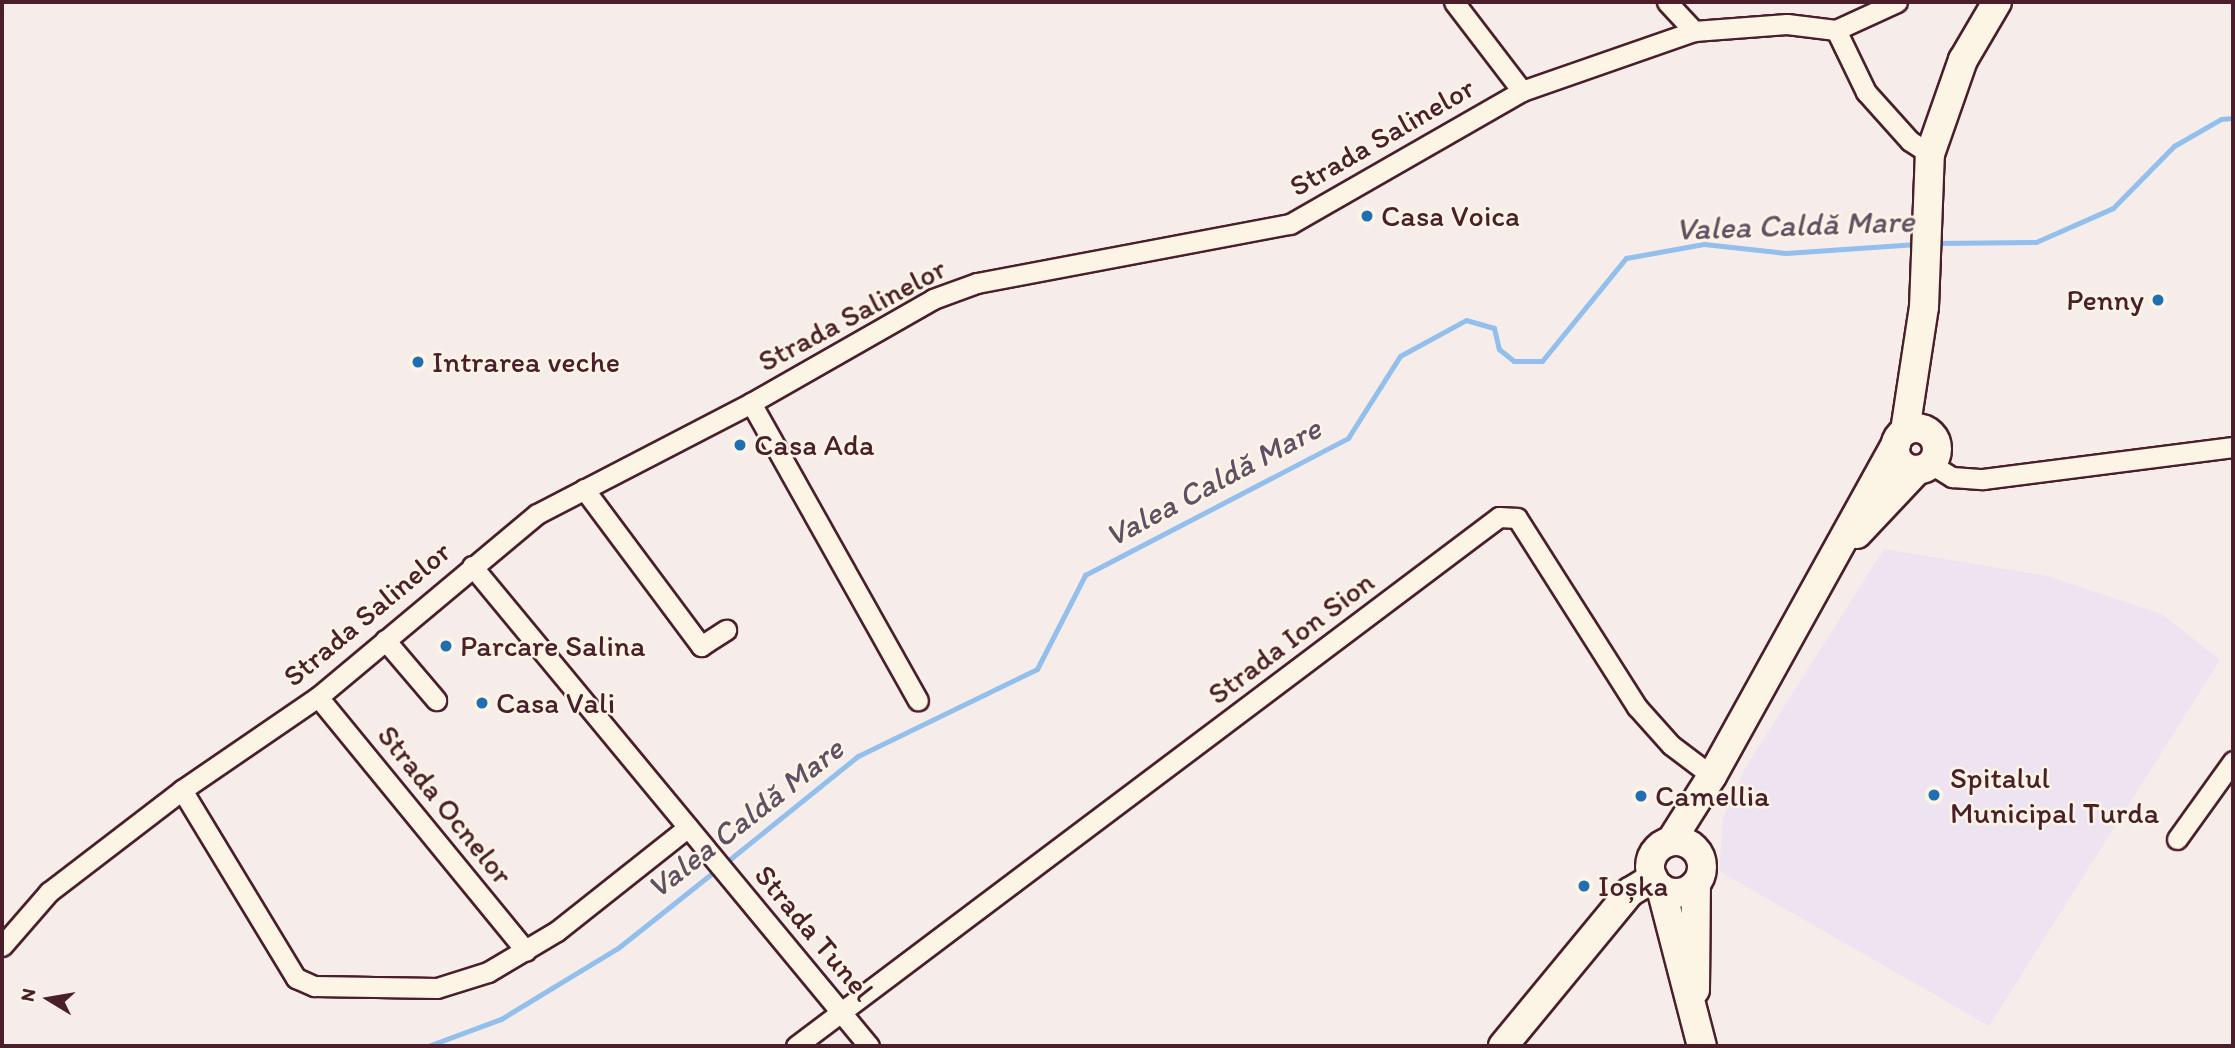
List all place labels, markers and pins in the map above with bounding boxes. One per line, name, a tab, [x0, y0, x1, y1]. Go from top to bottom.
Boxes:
place label: Casa Voica	[1381, 198, 1520, 234]
marker: Casa Voica	[1359, 208, 1375, 224]
place label: Penny	[2066, 282, 2144, 318]
marker: Penny	[2150, 292, 2166, 308]
place label: Intrarea veche	[432, 344, 619, 380]
marker: Intrarea veche	[410, 354, 426, 370]
place label: Casa Ada	[754, 427, 875, 463]
marker: Casa Ada	[732, 437, 748, 453]
place label: Parcare Salina	[460, 628, 645, 664]
marker: Parcare Salina	[438, 638, 454, 654]
place label: Casa Vali	[496, 685, 614, 721]
marker: Casa Vali	[474, 695, 490, 711]
place label: Spitalul Municipal Turda	[1950, 760, 2157, 830]
place label: Camellia	[1655, 778, 1770, 814]
marker: Spitalul Municipal Turda	[1924, 785, 1944, 805]
marker: Camellia	[1633, 788, 1649, 804]
place label: Ioșka	[1598, 868, 1668, 904]
marker: Ioșka	[1576, 878, 1592, 894]

